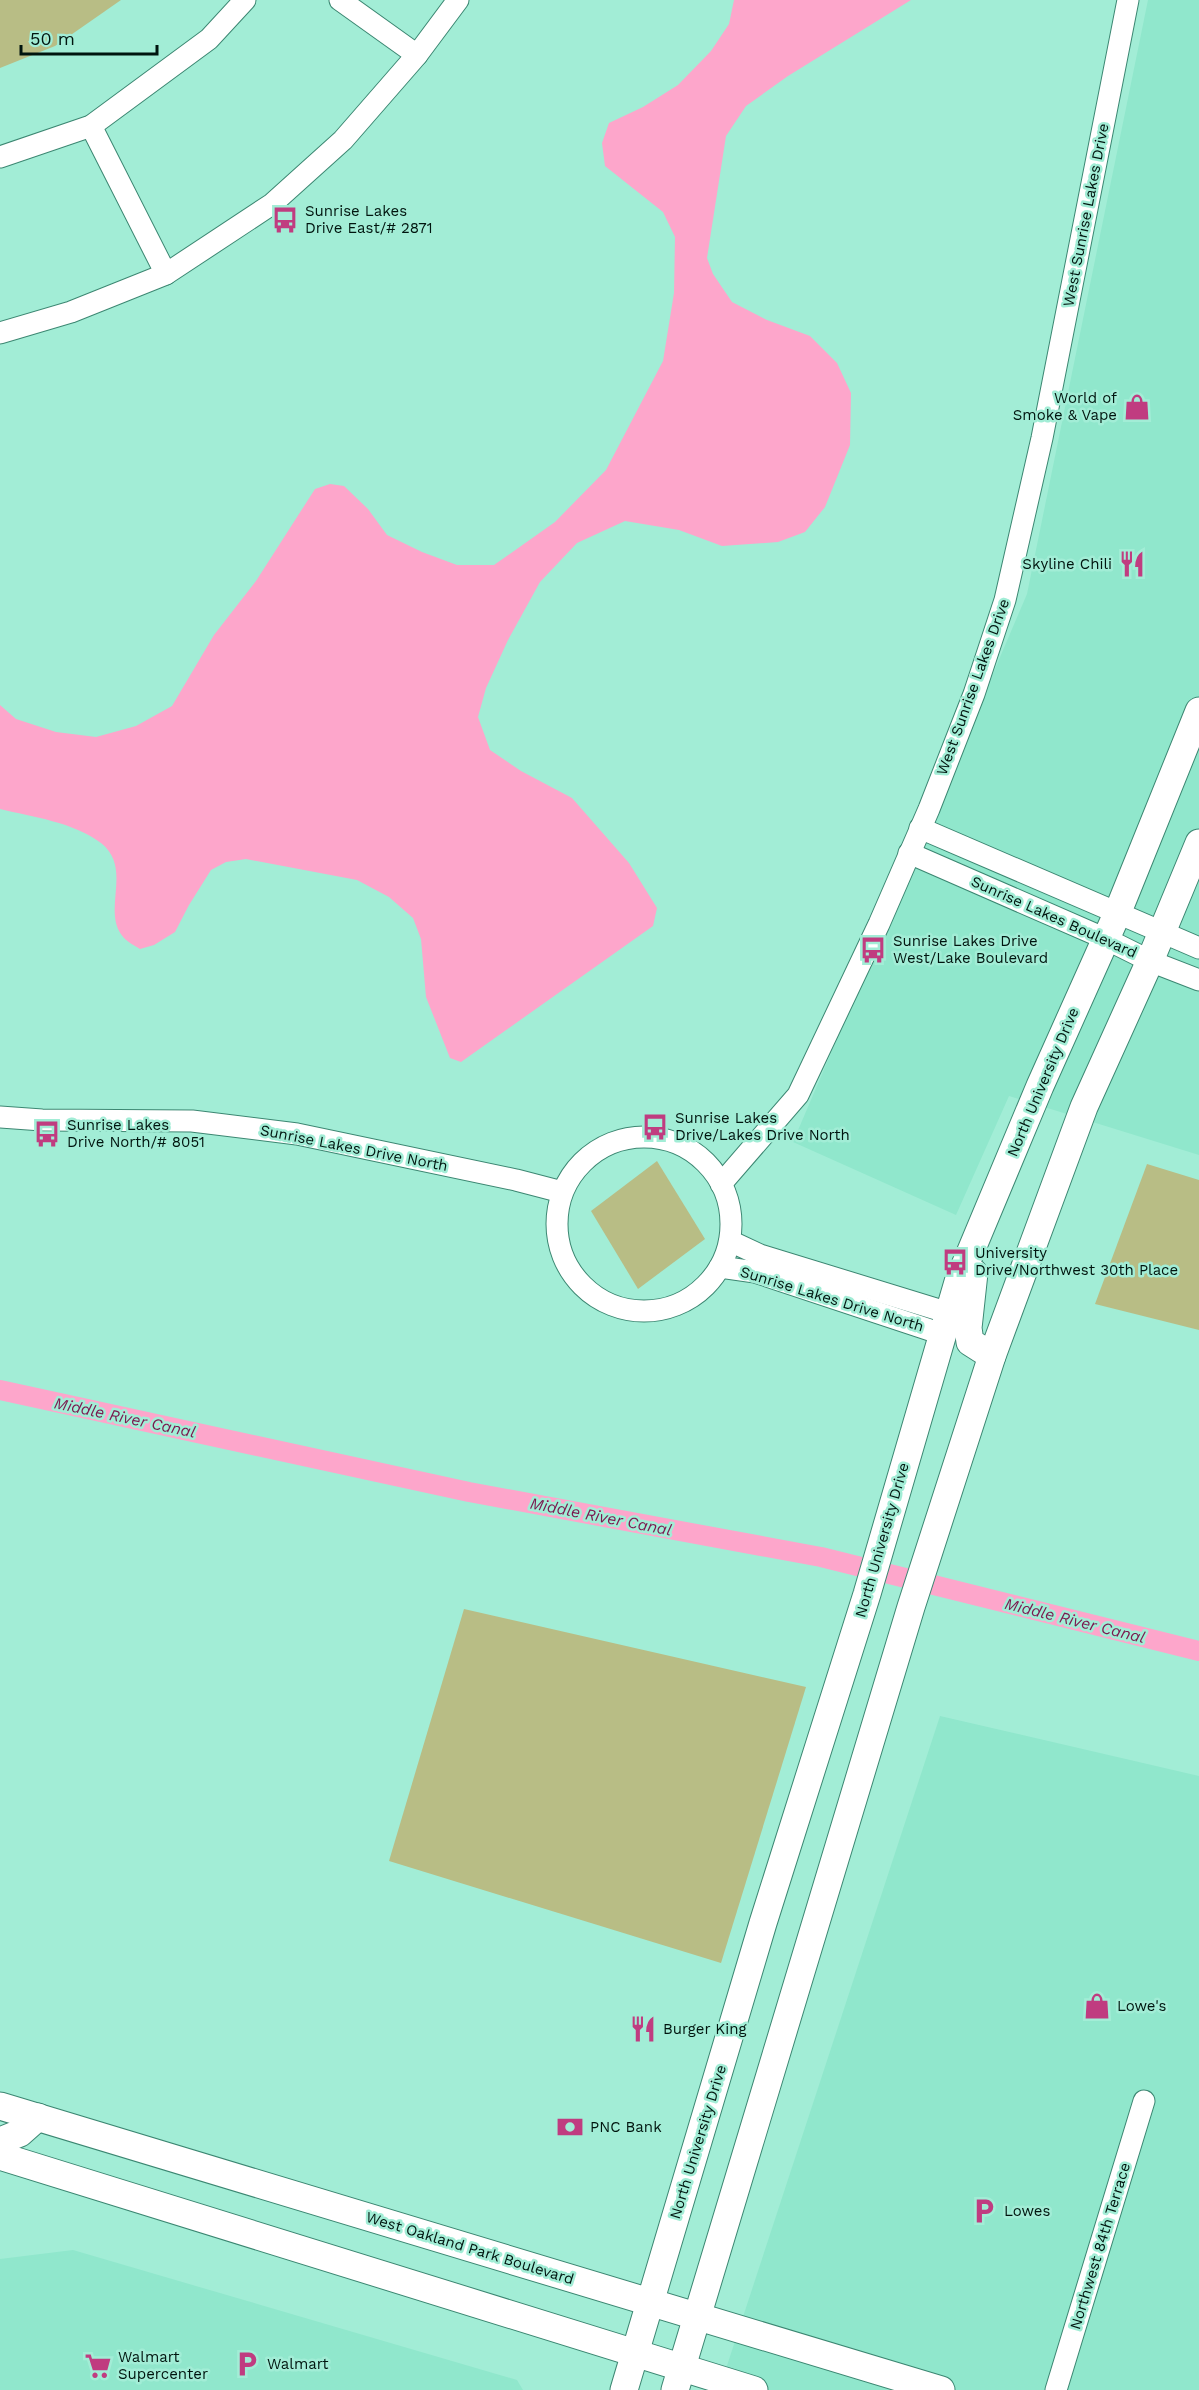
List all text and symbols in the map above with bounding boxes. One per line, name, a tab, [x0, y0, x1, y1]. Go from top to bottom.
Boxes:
scale bar	[21, 18, 158, 56]
text: 50 m	[30, 28, 75, 49]
street label: West Sunrise Lakes Drive	[1059, 122, 1113, 308]
place label: Sunrise Lakes Drive East/# 2871	[305, 202, 433, 237]
bus stop icon: Sunrise Lakes Drive East/# 2871	[270, 205, 300, 235]
place label: World of Smoke & Vape	[1013, 389, 1117, 424]
shop icon: World of Smoke & Vape	[1122, 392, 1152, 422]
restaurant icon: Skyline Chili	[1117, 549, 1147, 579]
place label: Skyline Chili	[1022, 555, 1112, 573]
street label: West Sunrise Lakes Drive	[933, 596, 1013, 778]
street label: Sunrise Lakes Boulevard	[968, 872, 1140, 962]
place label: Sunrise Lakes Drive West/Lake Boulevard	[893, 932, 1048, 967]
bus stop icon: Sunrise Lakes Drive West/Lake Boulevard	[858, 935, 888, 965]
street label: North University Drive	[1003, 1005, 1083, 1159]
place label: Sunrise Lakes Drive/Lakes Drive North	[675, 1109, 850, 1144]
bus stop icon: Sunrise Lakes Drive/Lakes Drive North	[640, 1112, 670, 1142]
place label: Sunrise Lakes Drive North/# 8051	[67, 1116, 205, 1151]
bus stop icon: Sunrise Lakes Drive North/# 8051	[32, 1119, 62, 1149]
street label: Sunrise Lakes Drive North	[259, 1121, 449, 1175]
place label: University Drive/Northwest 30th Place	[975, 1244, 1178, 1279]
bus stop icon: University Drive/Northwest 30th Place	[940, 1247, 970, 1277]
street label: Sunrise Lakes Drive North	[738, 1263, 926, 1335]
water label: Middle River Canal	[52, 1393, 197, 1442]
street label: North University Drive	[851, 1460, 913, 1620]
water label: Middle River Canal	[528, 1493, 674, 1540]
water label: Middle River Canal	[1003, 1594, 1147, 1647]
shop icon: Lowe's	[1082, 1991, 1112, 2021]
place label: Lowe's	[1117, 1997, 1167, 2015]
restaurant icon: Burger King	[628, 2014, 658, 2044]
place label: Burger King	[663, 2020, 746, 2038]
street label: North University Drive	[666, 2063, 730, 2221]
bank icon: PNC Bank	[555, 2112, 585, 2142]
place label: PNC Bank	[590, 2118, 662, 2136]
street label: Northwest 84th Terrace	[1066, 2160, 1134, 2332]
parking icon: Lowes	[969, 2196, 999, 2226]
place label: Lowes	[1004, 2202, 1050, 2220]
street label: West Oakland Park Boulevard	[364, 2208, 576, 2288]
place label: Walmart Supercenter	[118, 2348, 208, 2383]
parking icon: Walmart	[232, 2349, 262, 2379]
supermarket icon: Walmart Supercenter	[83, 2351, 113, 2381]
place label: Walmart	[267, 2355, 329, 2373]

